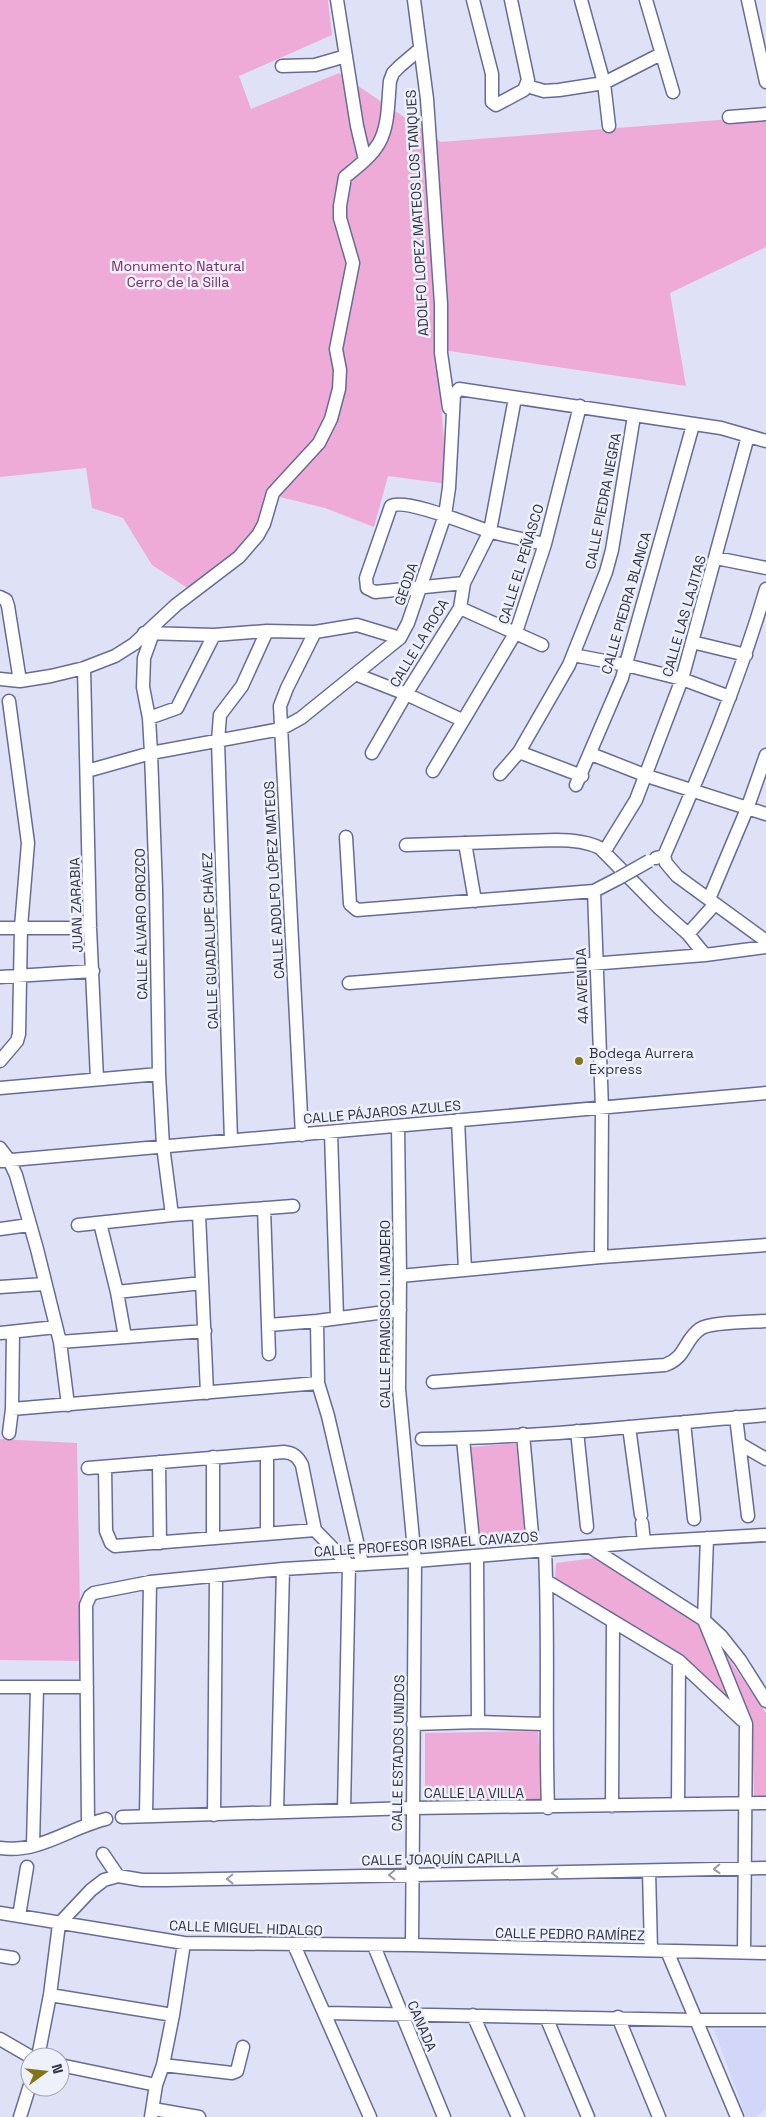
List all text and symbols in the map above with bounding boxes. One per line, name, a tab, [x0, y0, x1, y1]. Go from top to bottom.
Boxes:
street label: ADOLFO LOPEZ MATEOS LOS TANQUES	[402, 89, 432, 337]
park label: Monumento Natural Cerro de la Silla	[111, 257, 245, 291]
street label: CALLE PIEDRA NEGRA	[581, 431, 625, 571]
street label: CALLE EL PEÑASCO	[494, 502, 548, 626]
street label: CALLE PIEDRA BLANCA	[597, 530, 655, 676]
street label: CALLE LAS LAJITAS	[658, 553, 710, 679]
street label: GEODA	[390, 560, 422, 608]
street label: CALLE LA ROCA	[385, 595, 453, 691]
street label: CALLE ADOLFO LÓPEZ MATEOS	[260, 780, 288, 980]
street label: CALLE ÁLVARO OROZCO	[131, 848, 151, 1000]
street label: CALLE GUADALUPE CHÁVEZ	[198, 852, 222, 1030]
street label: JUAN ZARABIA	[65, 857, 87, 953]
street label: 4A AVENIDA	[572, 947, 592, 1024]
place label: Bodega Aurrera Express	[589, 1044, 694, 1078]
marker: Bodega Aurrera Express	[573, 1055, 585, 1067]
street label: CALLE PÁJAROS AZULES	[302, 1096, 462, 1128]
street label: CALLE FRANCISCO I. MADERO	[376, 1220, 394, 1408]
street label: CALLE PROFESOR ISRAEL CAVAZOS	[313, 1527, 539, 1561]
street label: CALLE ESTADOS UNIDOS	[388, 1675, 408, 1831]
street label: CALLE LA VILLA	[424, 1784, 524, 1802]
street label: CALLE JOAQUÍN CAPILLA	[361, 1849, 521, 1869]
one-way arrow	[713, 1864, 721, 1874]
one-way arrow	[551, 1868, 558, 1878]
one-way arrow	[388, 1870, 396, 1880]
one-way arrow	[226, 1874, 234, 1884]
street label: CALLE MIGUEL HIDALGO	[169, 1916, 323, 1940]
street label: CALLE PEDRO RAMÍREZ	[495, 1924, 645, 1944]
street label: CANADA	[403, 1998, 441, 2054]
north arrow	[20, 2047, 70, 2097]
text: N	[48, 2062, 67, 2076]

